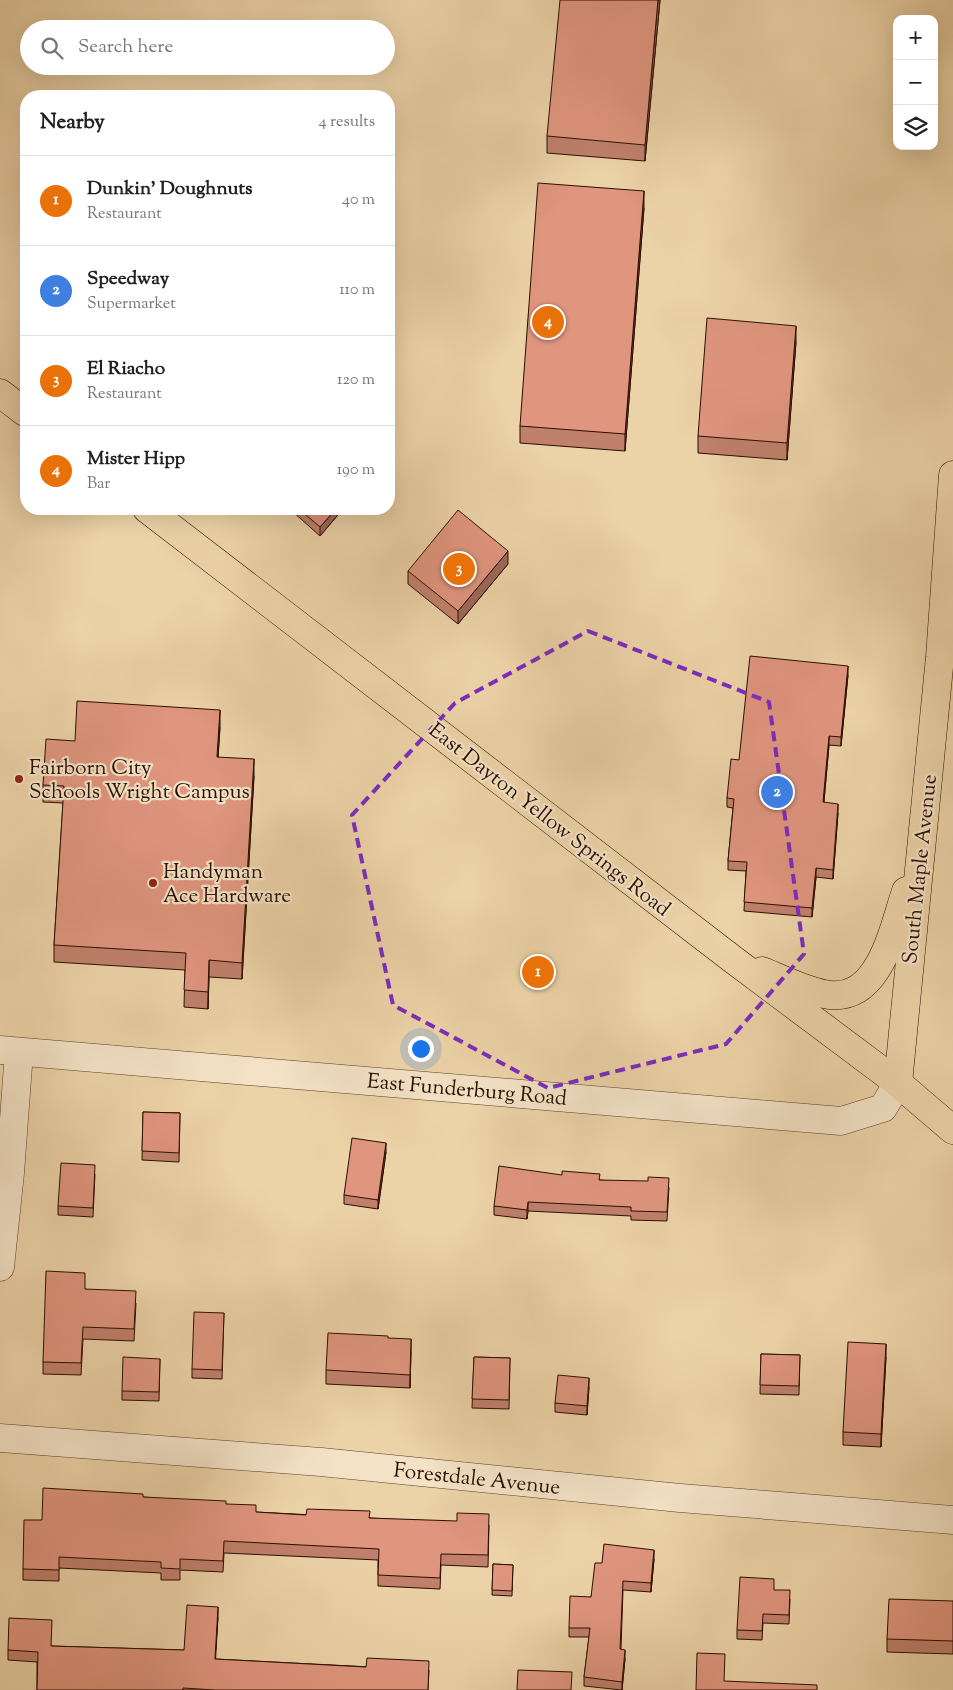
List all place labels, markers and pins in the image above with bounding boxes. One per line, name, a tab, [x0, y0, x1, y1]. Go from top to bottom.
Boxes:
pin: 4	[532, 303, 564, 341]
pin: 3	[443, 550, 475, 588]
place label: Fairborn City Schools Wright Campus	[29, 754, 250, 808]
marker: Fairborn City Schools Wright Campus	[13, 773, 25, 785]
pin: 2	[761, 773, 793, 811]
place label: Handyman Ace Hardware	[163, 858, 291, 912]
marker: Handyman Ace Hardware	[147, 877, 159, 889]
pin: 1	[522, 953, 554, 991]

